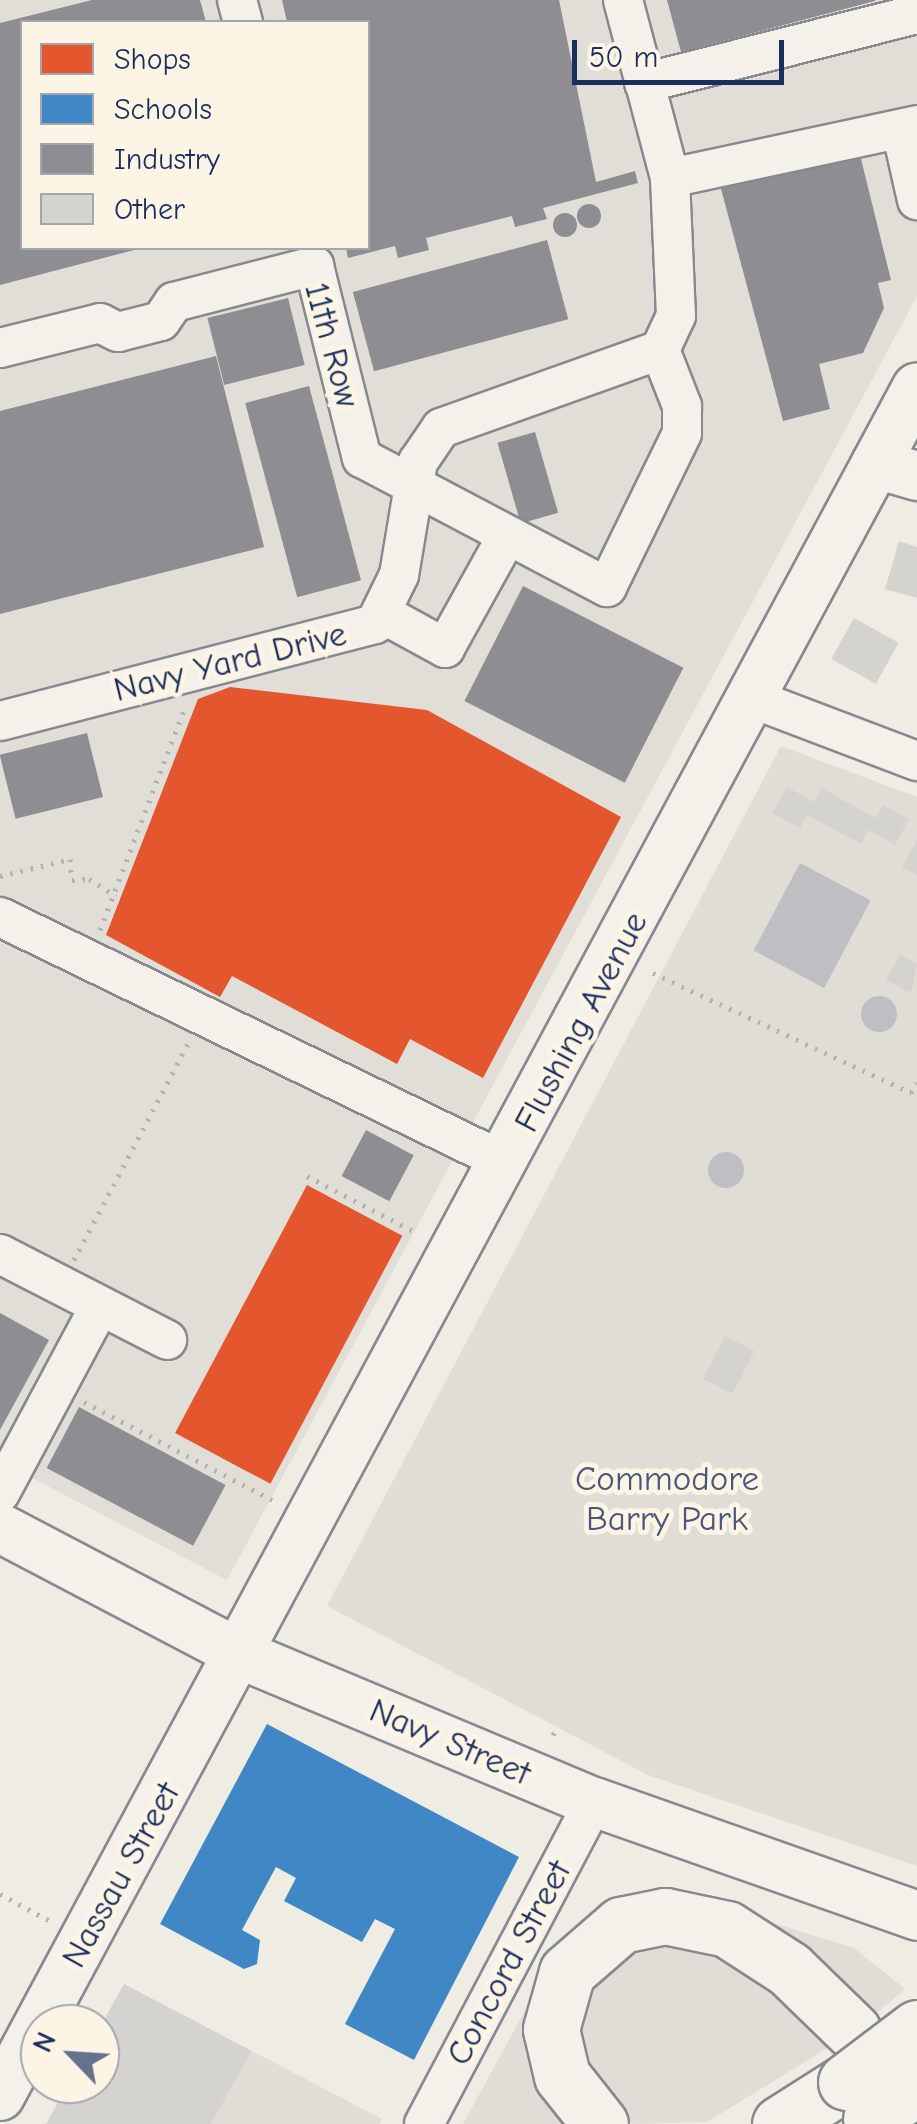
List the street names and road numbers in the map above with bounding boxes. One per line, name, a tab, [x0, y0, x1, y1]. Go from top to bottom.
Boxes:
street label: 11th Row	[295, 278, 369, 412]
street label: Navy Yard Drive	[109, 613, 351, 711]
street label: Flushing Avenue	[505, 905, 657, 1139]
street label: Navy Street	[363, 1689, 537, 1795]
street label: Nassau Street	[53, 1775, 189, 1975]
street label: Concord Street	[438, 1854, 580, 2072]

